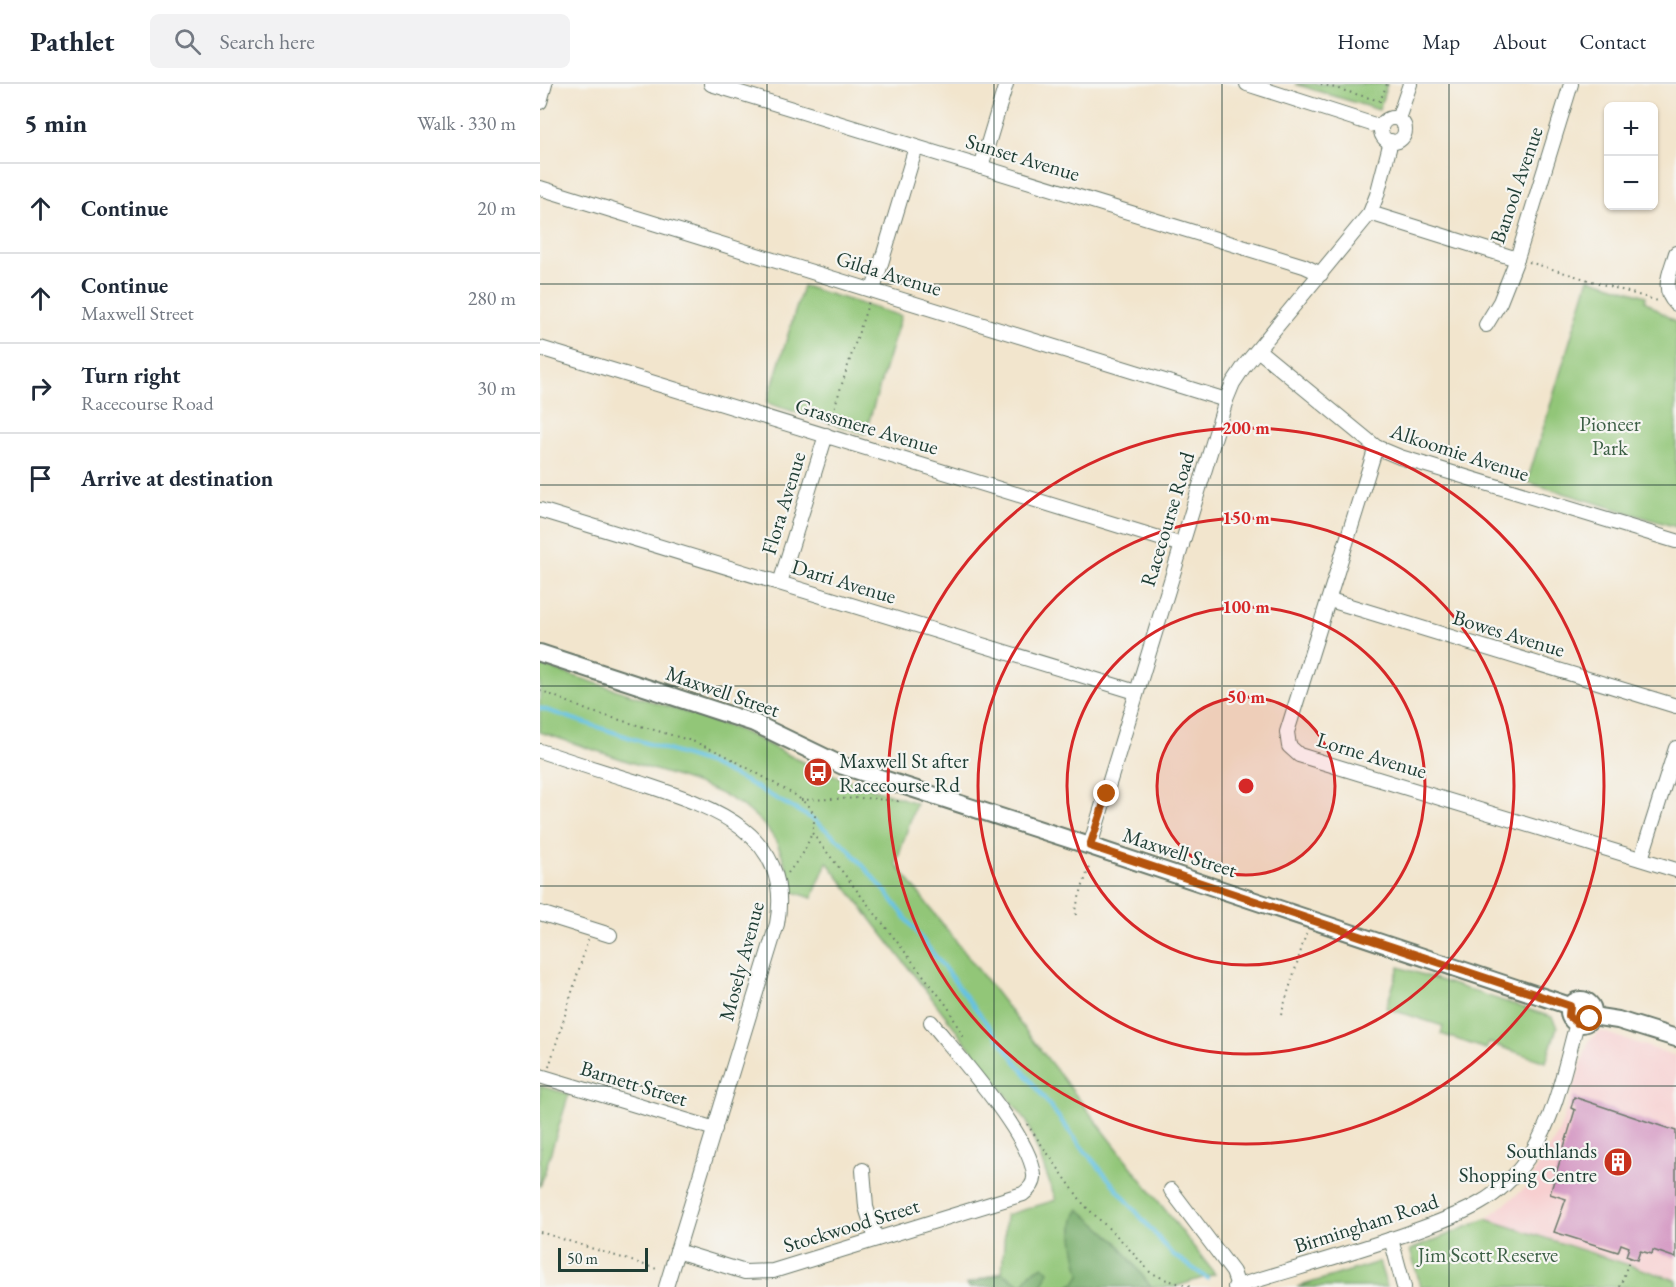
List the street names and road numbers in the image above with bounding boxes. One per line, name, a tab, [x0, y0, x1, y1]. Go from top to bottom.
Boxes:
street label: Banool Avenue	[1483, 123, 1549, 247]
street label: Sunset Avenue	[963, 127, 1083, 187]
street label: Gilda Avenue	[833, 244, 945, 302]
street label: Grassmere Avenue	[792, 391, 942, 461]
street label: Alkoomie Avenue	[1386, 417, 1533, 487]
street label: Flora Avenue	[755, 448, 811, 558]
street label: Racecourse Road	[1134, 448, 1200, 589]
street label: Darri Avenue	[788, 552, 900, 610]
street label: Bowes Avenue	[1450, 603, 1568, 663]
street label: Maxwell Street	[663, 659, 784, 723]
street label: Lorne Avenue	[1314, 726, 1430, 784]
street label: Maxwell Street	[1120, 821, 1241, 883]
street label: Mosely Avenue	[712, 898, 770, 1024]
street label: Barnett Street	[577, 1054, 691, 1112]
street label: Birmingham Road	[1291, 1187, 1442, 1259]
street label: Stockwood Street	[780, 1191, 923, 1258]

